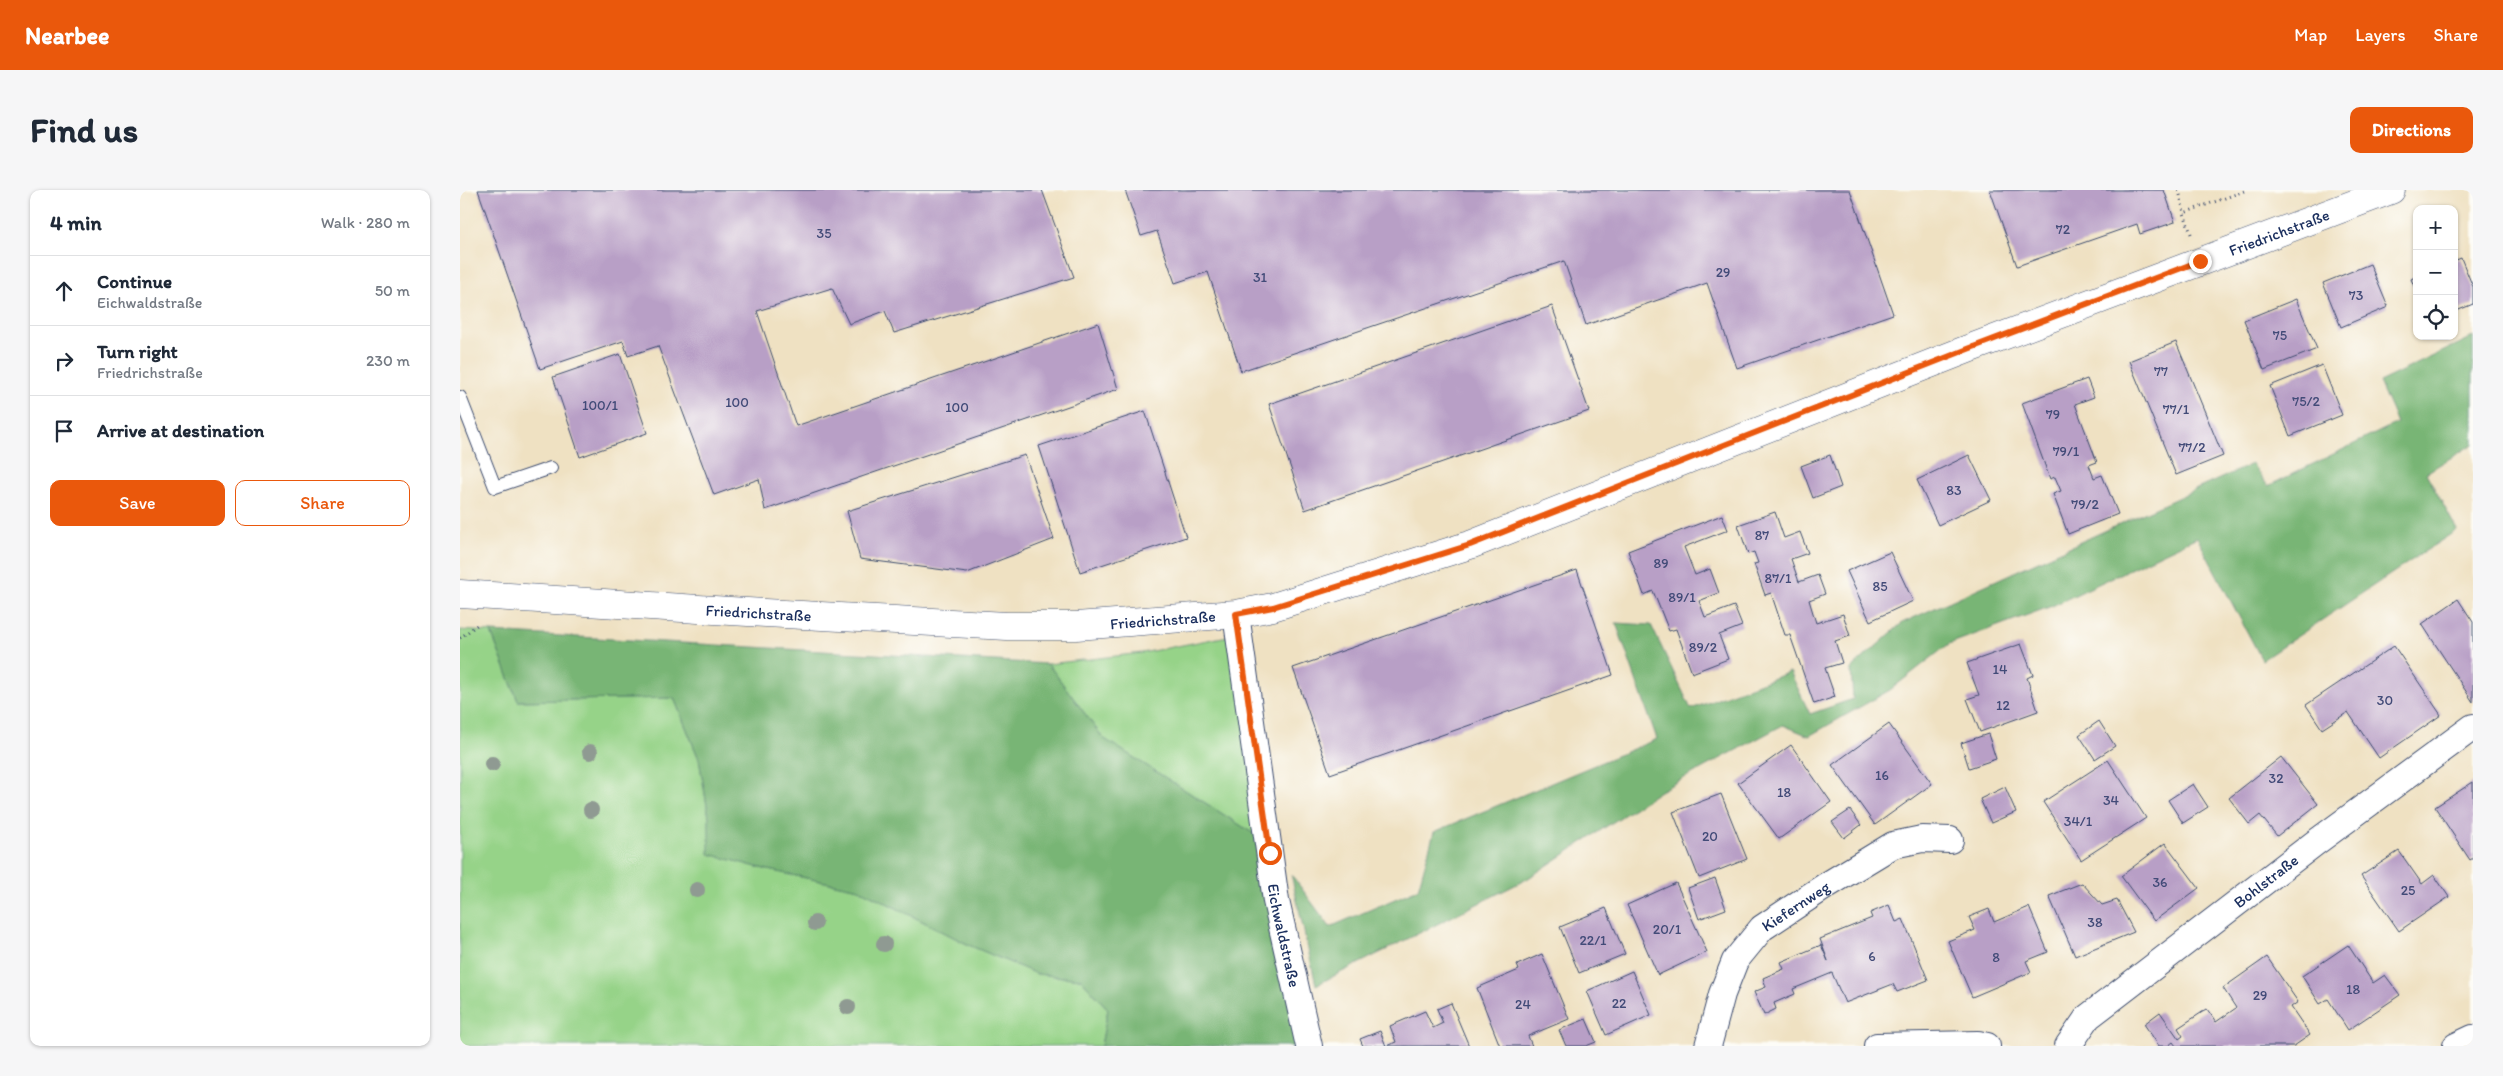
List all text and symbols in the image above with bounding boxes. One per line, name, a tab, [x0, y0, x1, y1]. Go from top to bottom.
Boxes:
text: Nearbee	[25, 21, 109, 50]
text: Map	[2294, 24, 2327, 46]
text: Layers	[2355, 24, 2405, 46]
text: Share	[2433, 24, 2478, 46]
button: Directions	[2350, 107, 2473, 153]
text: Find us	[30, 109, 138, 151]
street label: Friedrichstraße	[2226, 205, 2332, 260]
map controls	[2413, 205, 2458, 340]
button: +	[2413, 205, 2458, 250]
text: 4 min	[50, 210, 102, 235]
text: Walk · 280 m	[321, 213, 410, 232]
house number: 72	[2056, 221, 2071, 238]
house number: 35	[817, 225, 831, 242]
route end	[2189, 250, 2212, 273]
button: −	[2413, 250, 2458, 295]
house number: 29	[1716, 264, 1730, 281]
house number: 31	[1253, 269, 1268, 286]
text: Continue	[97, 270, 172, 293]
icon: ahead	[50, 277, 78, 305]
text: 50 m	[375, 281, 410, 300]
house number: 73	[2349, 287, 2364, 304]
text: Eichwaldstraße	[97, 293, 202, 312]
button: locate	[2413, 295, 2458, 340]
house number: 75	[2273, 327, 2287, 344]
text: Turn right	[97, 340, 178, 363]
icon: right	[50, 347, 78, 375]
text: 230 m	[366, 351, 410, 370]
text: Friedrichstraße	[97, 363, 203, 382]
house number: 77	[2154, 363, 2168, 380]
house number: 75/2	[2292, 393, 2320, 410]
house number: 100	[725, 394, 749, 411]
house number: 100/1	[582, 397, 619, 414]
house number: 100	[945, 399, 969, 416]
house number: 77/1	[2163, 401, 2190, 418]
house number: 79	[2046, 406, 2060, 423]
icon: arrive	[50, 417, 78, 445]
text: Arrive at destination	[97, 419, 264, 442]
house number: 77/2	[2178, 439, 2206, 456]
house number: 79/1	[2053, 443, 2080, 460]
button: Save	[50, 480, 225, 526]
button: Share	[235, 480, 410, 526]
house number: 83	[1946, 482, 1962, 499]
house number: 79/2	[2071, 496, 2099, 513]
house number: 87	[1755, 527, 1769, 544]
house number: 89	[1654, 555, 1669, 572]
house number: 87/1	[1764, 570, 1792, 587]
house number: 85	[1872, 578, 1888, 595]
house number: 89/1	[1668, 589, 1696, 606]
street label: Friedrichstraße	[705, 600, 812, 625]
street label: Friedrichstraße	[1109, 606, 1216, 633]
house number: 89/2	[1689, 639, 1718, 656]
house number: 14	[1993, 661, 2008, 678]
house number: 30	[2377, 692, 2393, 709]
house number: 12	[1996, 697, 2011, 714]
house number: 16	[1875, 767, 1889, 784]
house number: 32	[2269, 770, 2284, 787]
house number: 18	[1777, 784, 1791, 801]
house number: 34	[2103, 792, 2120, 809]
house number: 34/1	[2064, 813, 2093, 830]
house number: 20	[1702, 828, 1718, 845]
route start	[1259, 842, 1282, 865]
street label: Bohlstraße	[2230, 850, 2302, 912]
house number: 36	[2152, 874, 2168, 891]
street label: Kiefernweg	[1758, 876, 1834, 935]
street label: Eichwaldstraße	[1264, 882, 1305, 989]
house number: 25	[2401, 882, 2415, 899]
house number: 38	[2087, 914, 2103, 931]
house number: 20/1	[1653, 921, 1682, 938]
house number: 22/1	[1579, 932, 1607, 949]
house number: 6	[1868, 948, 1876, 965]
house number: 8	[1992, 949, 2000, 966]
house number: 18	[2346, 981, 2360, 998]
house number: 29	[2253, 987, 2267, 1004]
house number: 22	[1612, 995, 1627, 1012]
house number: 24	[1515, 996, 1531, 1013]

